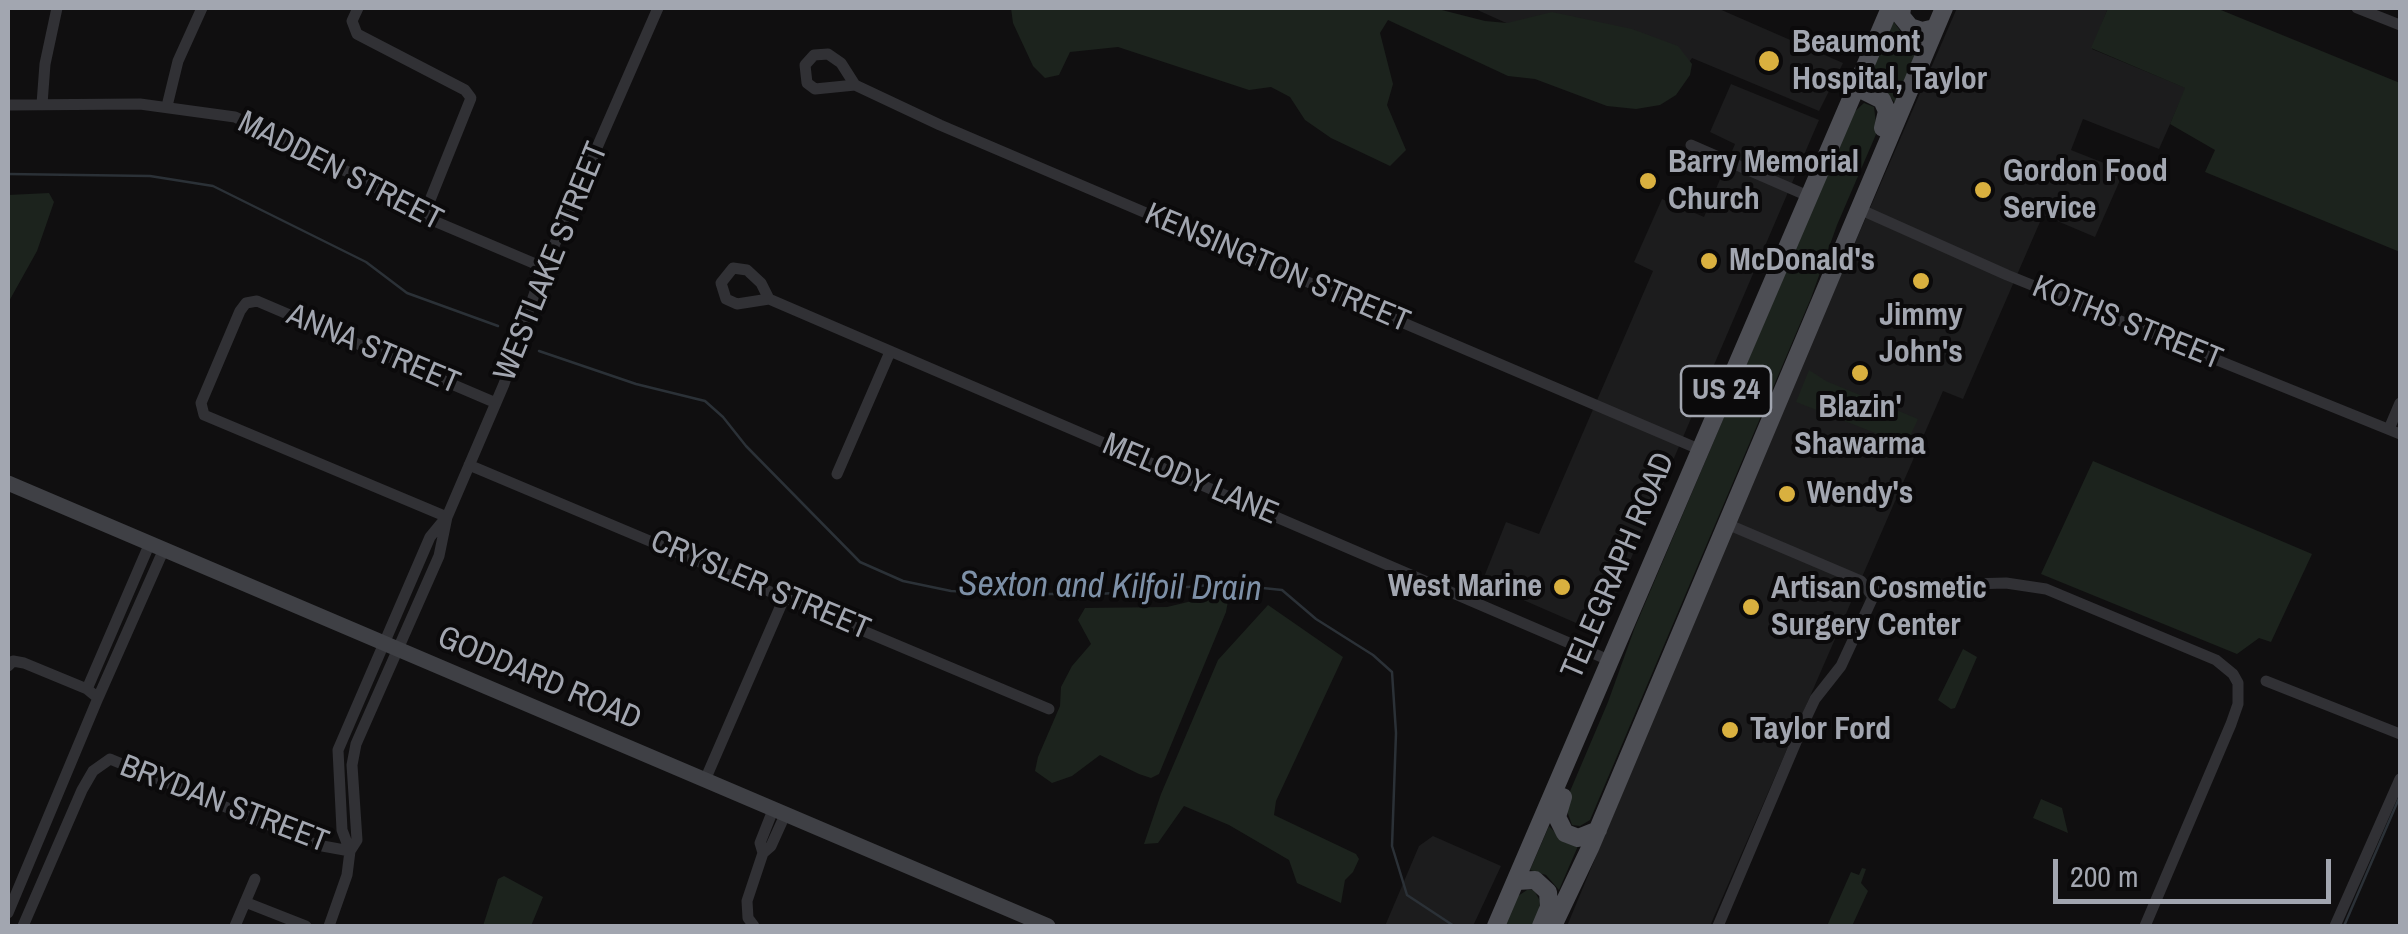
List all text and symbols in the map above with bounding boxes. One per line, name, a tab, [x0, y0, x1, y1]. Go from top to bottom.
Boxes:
place label: Beaumont Hospital, Taylor	[1792, 24, 1987, 99]
marker: Beaumont Hospital, Taylor	[1756, 48, 1782, 74]
street label: MADDEN STREET	[231, 104, 449, 240]
street label: WESTLAKE STREET	[487, 137, 617, 387]
place label: Barry Memorial Church	[1668, 144, 1859, 219]
place label: Gordon Food Service	[2003, 153, 2168, 228]
marker: Barry Memorial Church	[1637, 170, 1659, 192]
marker: Gordon Food Service	[1972, 179, 1994, 201]
street label: KENSINGTON STREET	[1139, 196, 1415, 342]
place label: McDonald's	[1729, 242, 1875, 280]
marker: McDonald's	[1698, 250, 1720, 272]
street label: KOTHS STREET	[2027, 269, 2227, 379]
marker: Jimmy John's	[1910, 270, 1932, 292]
street label: ANNA STREET	[281, 296, 465, 404]
place label: Jimmy John's	[1879, 297, 1963, 372]
marker: Blazin' Shawarma	[1849, 362, 1871, 384]
road number: US 24	[1681, 366, 1771, 416]
place label: Blazin' Shawarma	[1794, 389, 1926, 464]
street label: MELODY LANE	[1097, 426, 1283, 534]
street label: TELEGRAPH ROAD	[1554, 447, 1684, 685]
place label: Wendy's	[1807, 475, 1913, 513]
marker: Wendy's	[1776, 483, 1798, 505]
street label: CRYSLER STREET	[645, 523, 875, 649]
water label: Sexton and Kilfoil Drain	[958, 564, 1262, 612]
place label: West Marine	[1388, 568, 1542, 606]
place label: Artisan Cosmetic Surgery Center	[1771, 570, 1987, 645]
marker: West Marine	[1551, 576, 1573, 598]
marker: Artisan Cosmetic Surgery Center	[1740, 596, 1762, 618]
street label: GODDARD ROAD	[432, 619, 646, 739]
place label: Taylor Ford	[1750, 711, 1891, 749]
marker: Taylor Ford	[1719, 719, 1741, 741]
street label: BRYDAN STREET	[115, 748, 333, 862]
scale bar	[2058, 839, 2336, 901]
text: 200 m	[2070, 856, 2138, 896]

